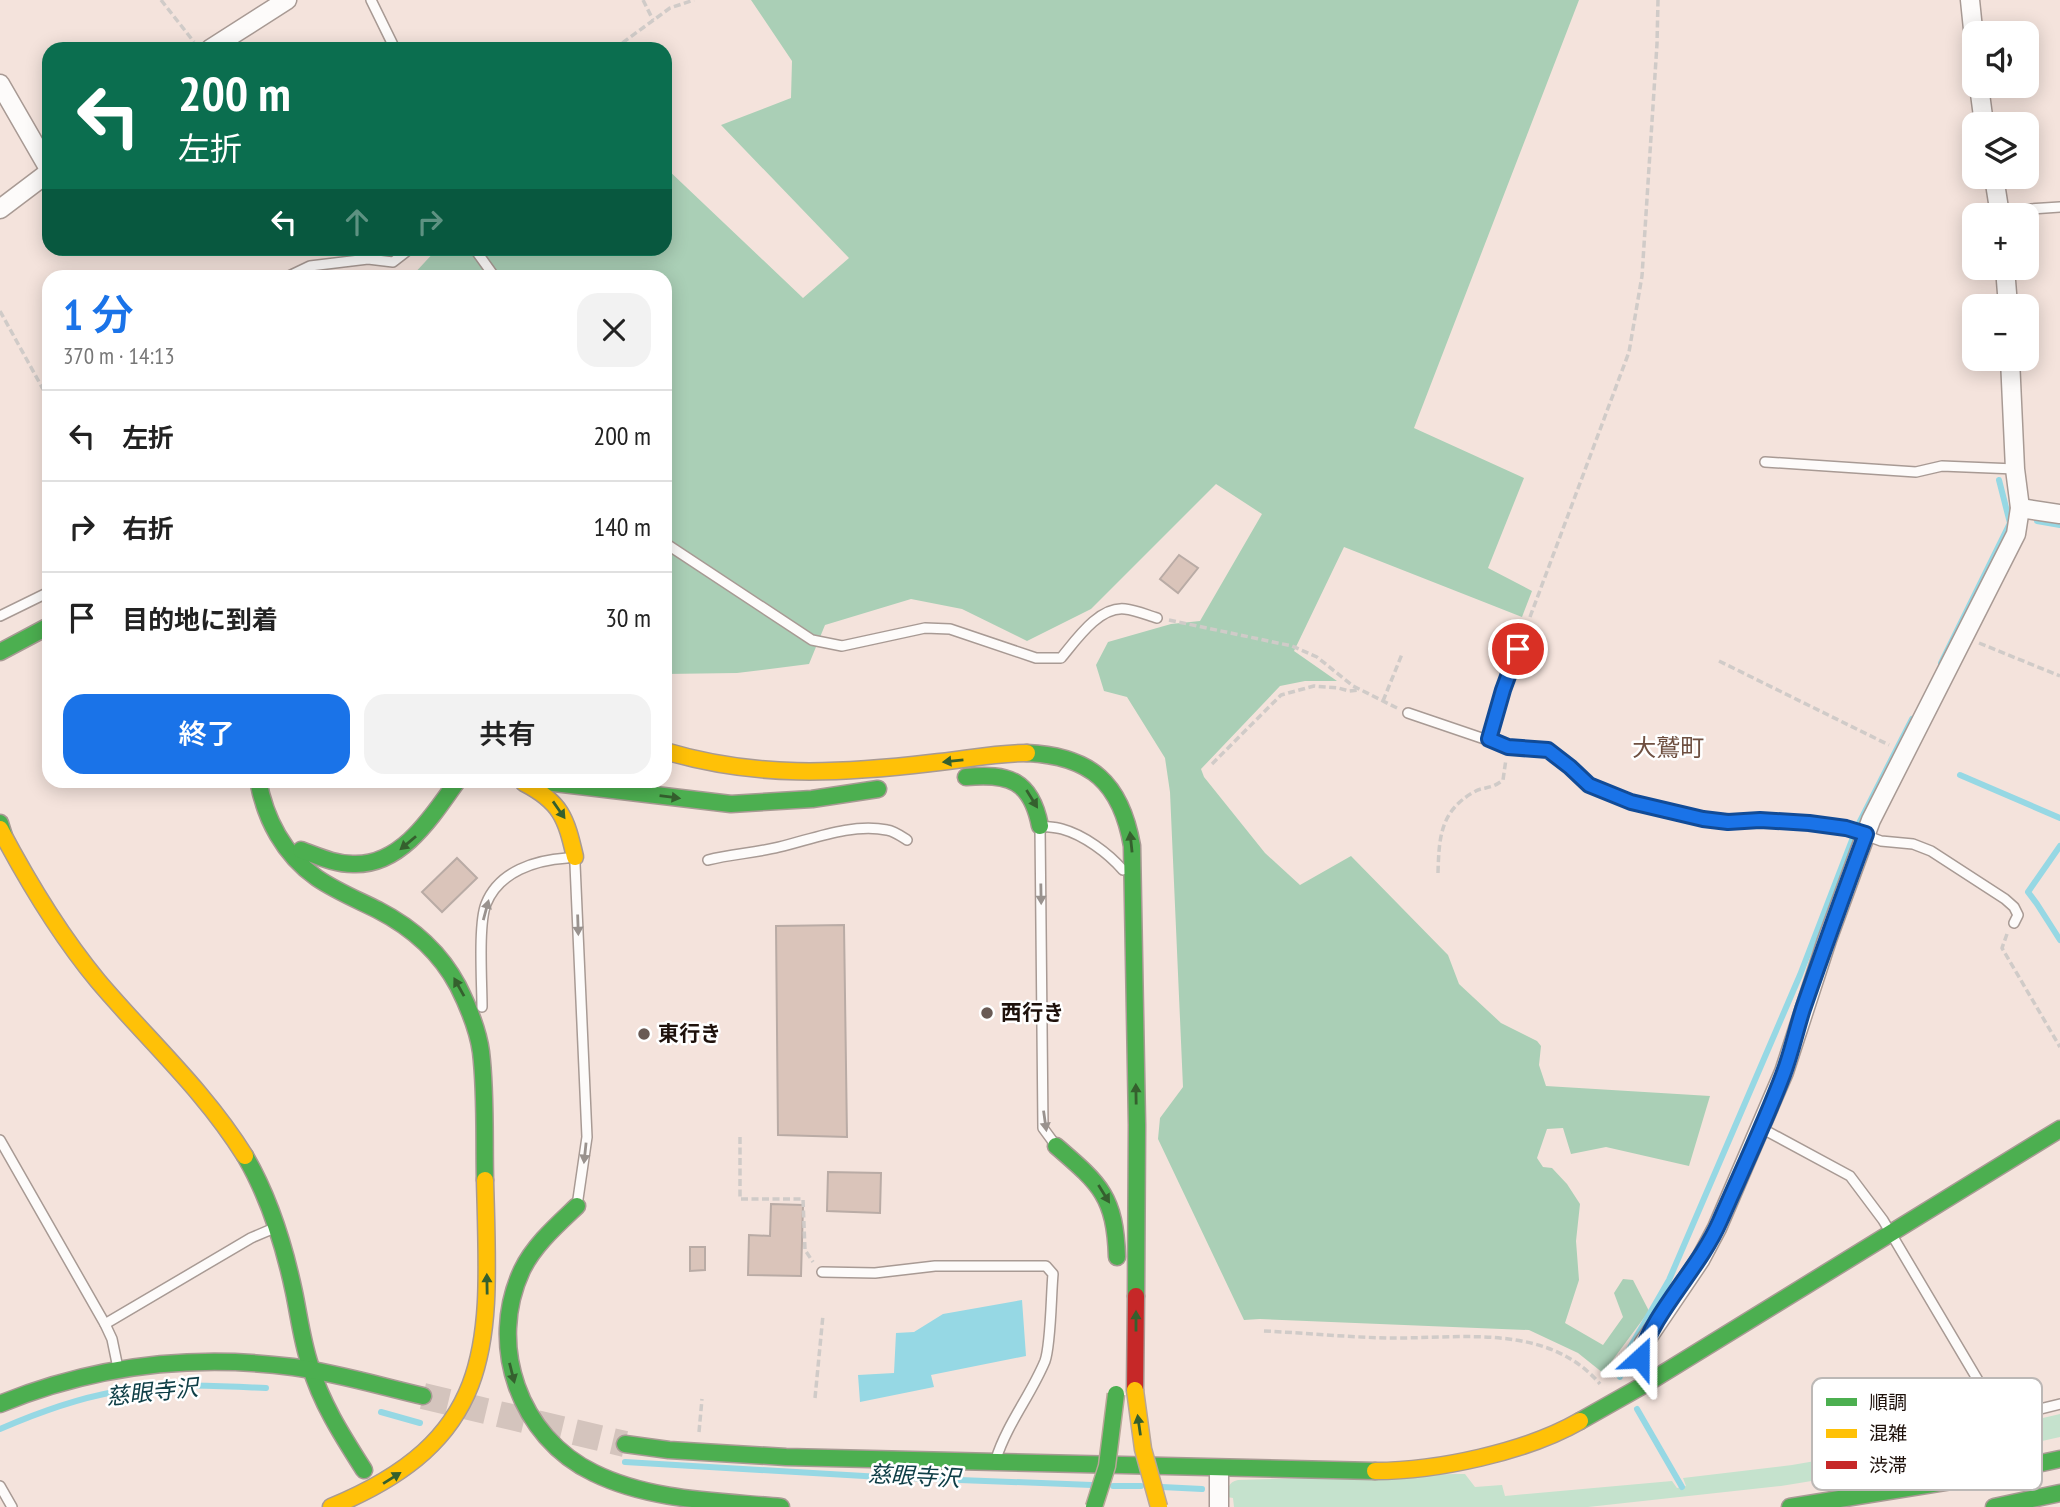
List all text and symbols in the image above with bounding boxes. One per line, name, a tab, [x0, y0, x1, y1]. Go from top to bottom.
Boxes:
map controls	[1962, 21, 2039, 371]
button: sound	[1962, 21, 2039, 98]
text: 200 m	[178, 61, 291, 125]
icon: left	[63, 70, 154, 161]
button: layers	[1962, 112, 2039, 189]
text: 左折	[178, 127, 242, 169]
icon: left	[265, 203, 303, 241]
icon: ahead	[338, 203, 376, 241]
icon: right	[411, 203, 449, 241]
button: +	[1962, 203, 2039, 280]
text: 1 分	[63, 287, 134, 342]
button: close	[577, 293, 651, 367]
button: −	[1962, 294, 2039, 371]
text: 370 m · 14:13	[63, 341, 175, 370]
icon: left	[63, 417, 101, 455]
text: 200 m	[593, 419, 651, 452]
text: 左折	[122, 421, 174, 454]
icon: right	[63, 508, 101, 546]
text: 140 m	[593, 510, 651, 543]
text: 右折	[122, 512, 174, 545]
icon: arrive	[63, 599, 101, 637]
text: 30 m	[605, 601, 651, 634]
text: 目的地に到着	[122, 603, 278, 636]
pin	[1488, 619, 1548, 679]
icon: arrive	[1499, 630, 1537, 668]
button: 終了	[63, 694, 350, 774]
button: 共有	[364, 694, 651, 774]
district label: 大鷲町	[1632, 732, 1704, 763]
one-way arrow	[942, 756, 964, 767]
one-way arrow	[1025, 790, 1038, 809]
one-way arrow	[659, 792, 681, 803]
one-way arrow	[552, 800, 566, 819]
one-way arrow	[1125, 831, 1136, 853]
one-way arrow	[400, 835, 417, 850]
one-way arrow	[1035, 884, 1047, 906]
one-way arrow	[481, 899, 492, 921]
one-way arrow	[572, 915, 583, 937]
one-way arrow	[453, 977, 464, 997]
place label: 西行き	[1001, 999, 1064, 1026]
marker: 西行き	[979, 1005, 995, 1021]
place label: 東行き	[658, 1020, 721, 1047]
marker: 東行き	[636, 1026, 652, 1042]
one-way arrow	[1131, 1083, 1142, 1105]
one-way arrow	[1040, 1111, 1051, 1133]
one-way arrow	[580, 1142, 591, 1164]
one-way arrow	[1097, 1184, 1110, 1203]
one-way arrow	[481, 1272, 493, 1294]
one-way arrow	[1130, 1310, 1142, 1332]
position arrow	[1603, 1321, 1677, 1395]
one-way arrow	[507, 1362, 518, 1384]
water label: 慈眼寺沢	[105, 1372, 202, 1411]
legend	[1812, 1378, 2042, 1490]
text: 順調	[1869, 1390, 1907, 1414]
one-way arrow	[1133, 1414, 1144, 1436]
text: 混雑	[1869, 1421, 1907, 1445]
text: 渋滞	[1869, 1453, 1907, 1477]
water label: 慈眼寺沢	[867, 1459, 964, 1493]
one-way arrow	[383, 1471, 402, 1484]

